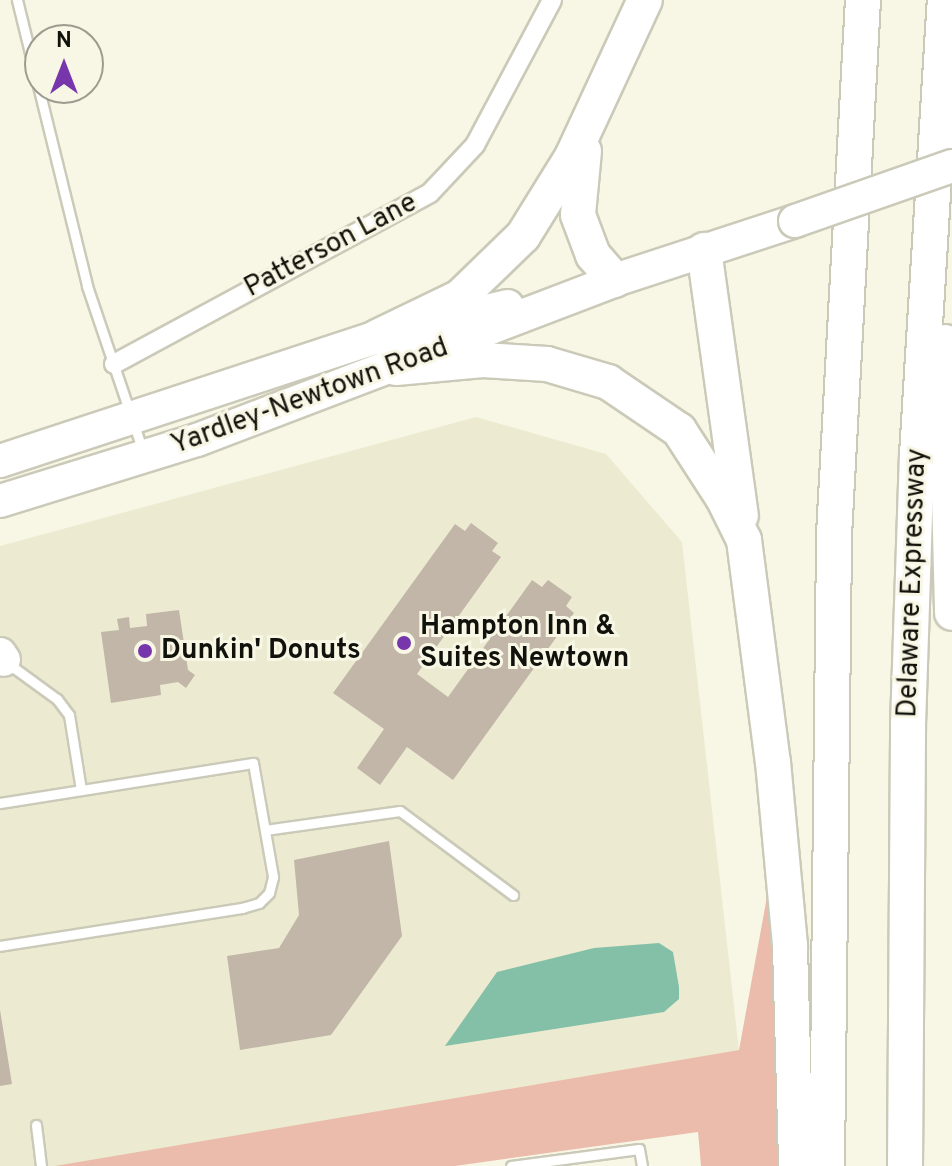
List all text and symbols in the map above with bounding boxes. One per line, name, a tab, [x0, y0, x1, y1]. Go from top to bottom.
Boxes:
north arrow	[24, 24, 104, 104]
text: N	[56, 28, 72, 55]
street label: Patterson Lane	[239, 186, 423, 306]
street label: Yardley-Newtown Road	[167, 331, 453, 463]
street label: Delaware Expressway	[892, 448, 934, 718]
place label: Hampton Inn & Suites Newtown	[420, 610, 629, 676]
place label: Dunkin' Donuts	[161, 634, 361, 668]
marker: Hampton Inn & Suites Newtown	[395, 634, 413, 652]
marker: Dunkin' Donuts	[136, 642, 154, 660]

